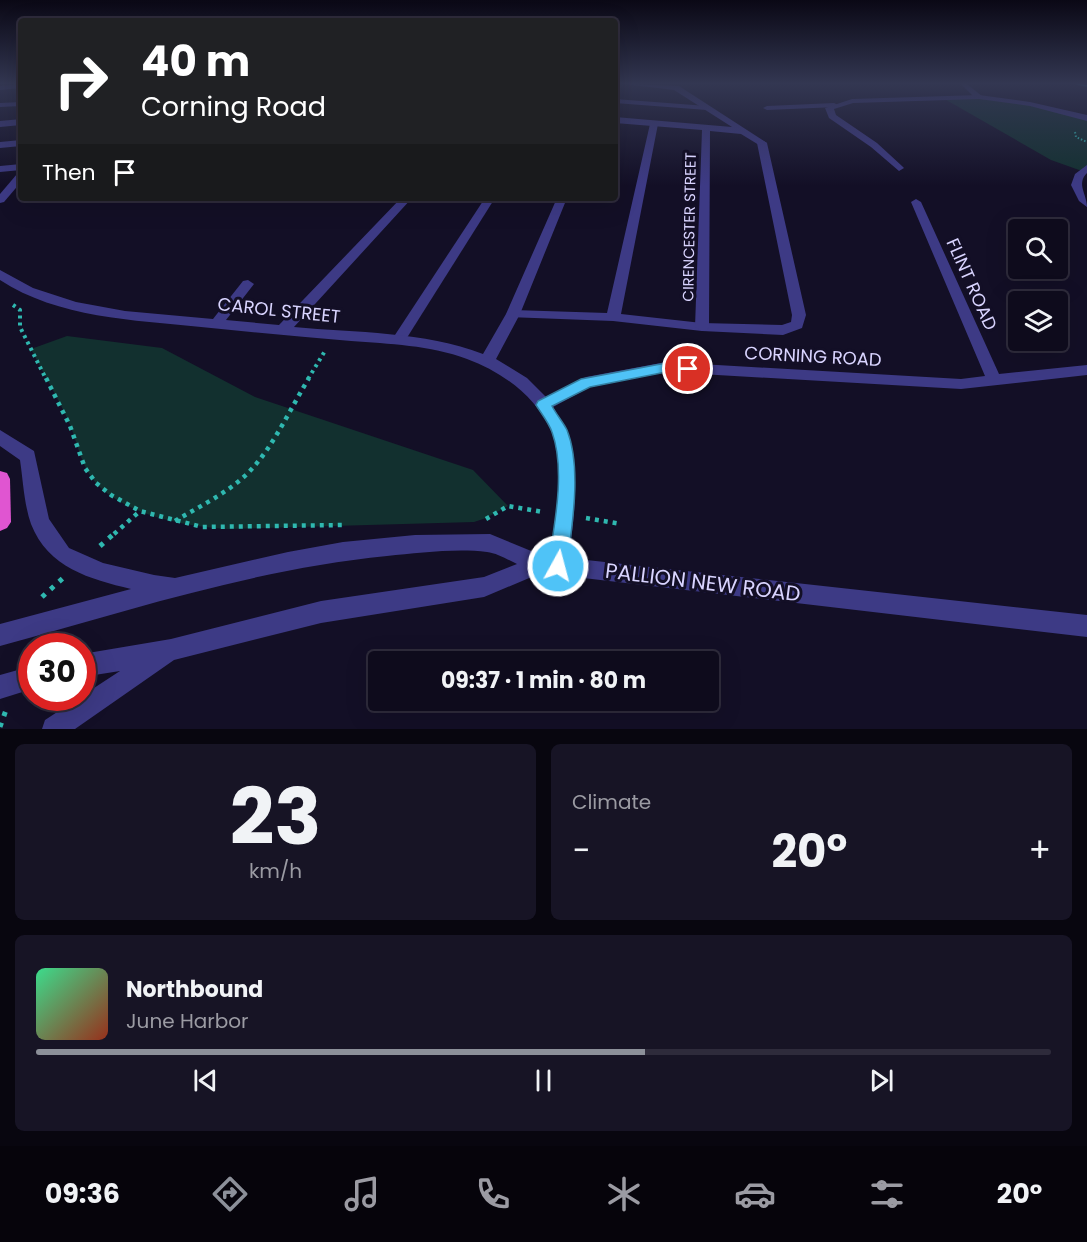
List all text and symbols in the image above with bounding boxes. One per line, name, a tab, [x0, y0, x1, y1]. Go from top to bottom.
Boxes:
text: 40 m	[141, 32, 250, 91]
icon: right	[42, 42, 120, 120]
text: Corning Road	[141, 88, 326, 125]
street label: CIRENCESTER STREET	[677, 152, 701, 302]
icon: arrive	[108, 156, 141, 189]
text: Then	[42, 157, 96, 188]
map controls	[1008, 219, 1068, 351]
button: search	[1008, 219, 1068, 279]
street label: FLINT ROAD	[941, 234, 1003, 334]
street label: CAROL STREET	[216, 291, 342, 329]
button: layers	[1008, 291, 1068, 351]
street label: CORNING ROAD	[744, 340, 882, 372]
pin	[662, 343, 713, 394]
icon: arrive	[671, 352, 704, 385]
position arrow	[526, 534, 590, 598]
street label: PALLION NEW ROAD	[604, 556, 802, 608]
speed limit sign: 30	[18, 633, 96, 711]
text: 09:37 · 1 min · 80 m	[441, 665, 646, 696]
text: 23	[230, 762, 321, 871]
text: Climate	[572, 788, 651, 816]
text: 20°	[771, 820, 847, 883]
text: −	[572, 827, 590, 874]
text: +	[1028, 827, 1051, 874]
text: km/h	[249, 857, 302, 885]
text: Northbound	[126, 974, 263, 1005]
text: June Harbor	[126, 1007, 249, 1035]
icon: previous	[189, 1064, 222, 1097]
icon: pause	[527, 1064, 560, 1097]
icon: next	[865, 1064, 898, 1097]
icon: directions	[209, 1173, 251, 1215]
icon: music	[341, 1173, 383, 1215]
icon: phone	[472, 1173, 514, 1215]
icon: climate	[603, 1173, 645, 1215]
icon: car	[734, 1173, 776, 1215]
icon: filters	[866, 1173, 908, 1215]
text: 09:36	[45, 1175, 120, 1212]
text: 20°	[997, 1175, 1042, 1212]

